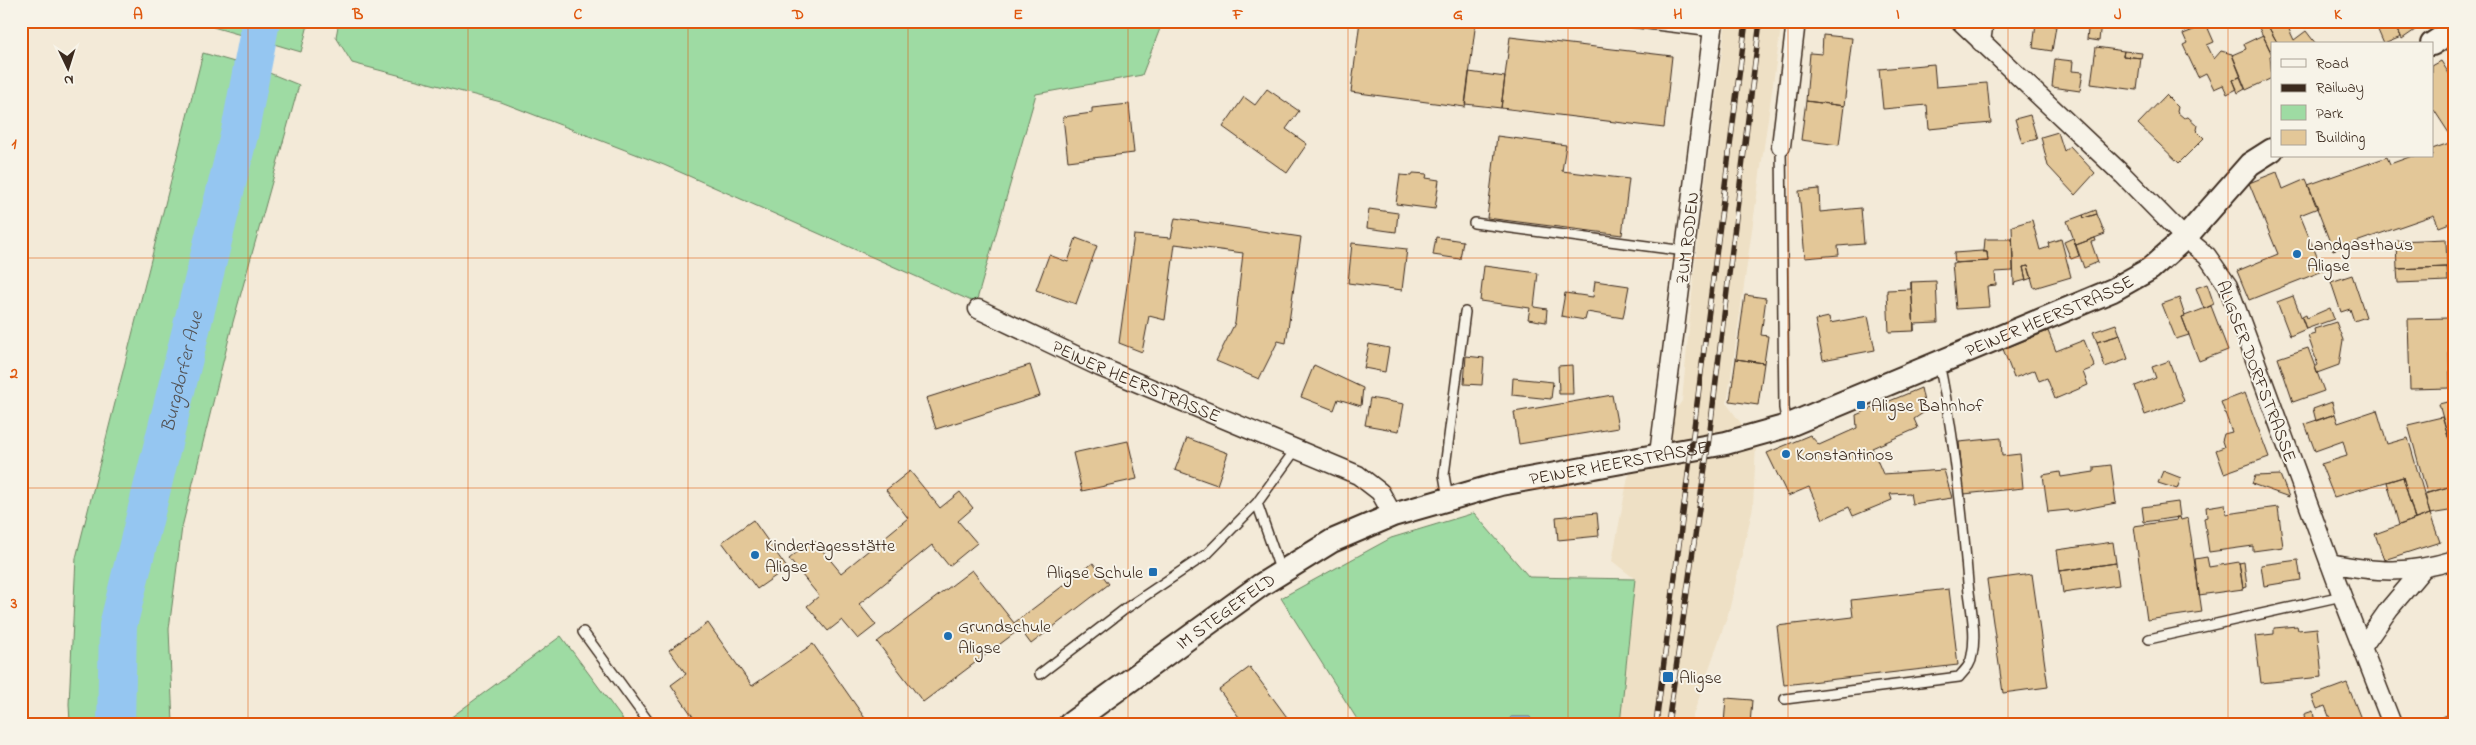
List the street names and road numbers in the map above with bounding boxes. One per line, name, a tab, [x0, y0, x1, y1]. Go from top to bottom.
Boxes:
street label: ZUM RODEN	[1670, 191, 1708, 286]
street label: PEINER HEERSTRASSE	[1962, 270, 2140, 365]
street label: ALIGSER DORFSTRASSE	[2208, 277, 2302, 466]
street label: PEINER HEERSTRASSE	[1047, 335, 1224, 431]
street label: PEINER HEERSTRASSE	[1527, 435, 1711, 494]
street label: IM STEGEFELD	[1171, 568, 1281, 658]

